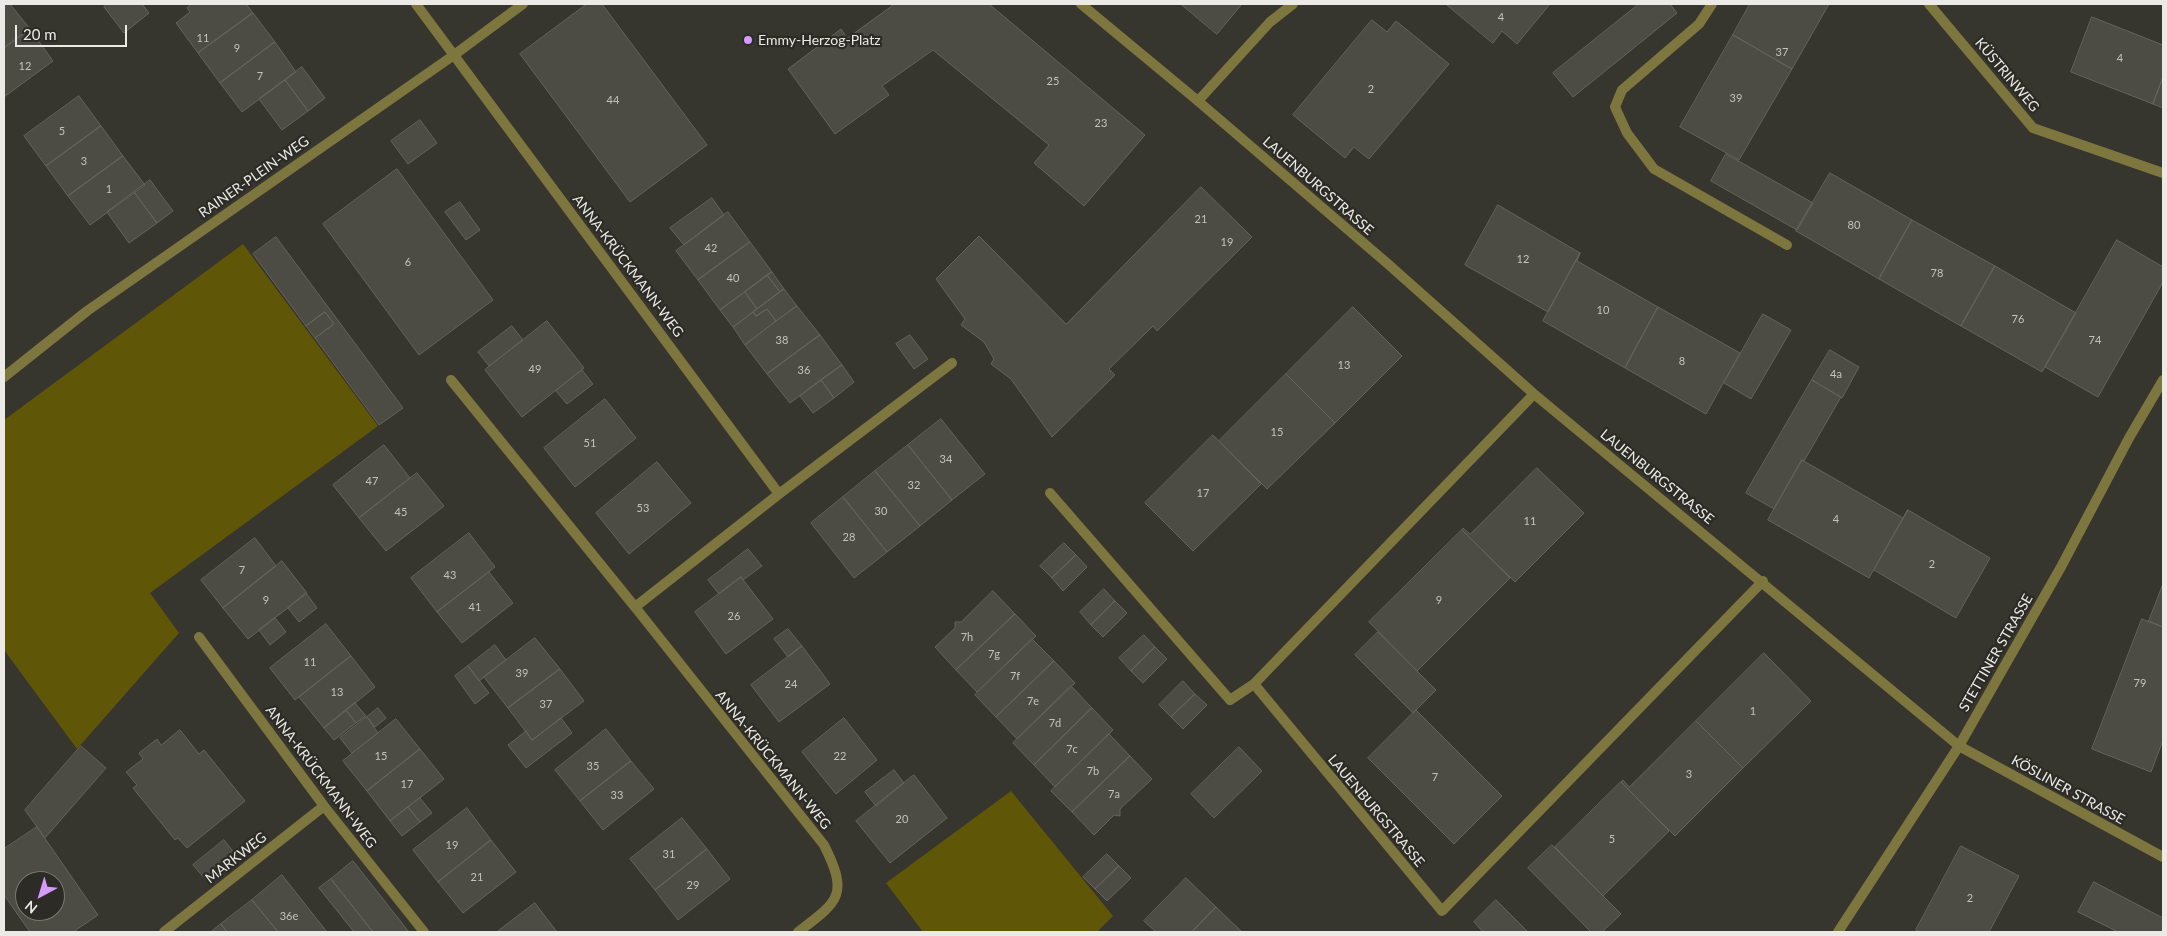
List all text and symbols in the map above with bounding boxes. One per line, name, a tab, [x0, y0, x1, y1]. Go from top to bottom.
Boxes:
house number: 4	[1498, 10, 1504, 24]
scale bar	[18, 15, 130, 47]
text: 20 m	[23, 25, 57, 43]
house number: 11	[197, 31, 209, 45]
place label: Emmy-Herzog-Platz	[758, 32, 881, 48]
marker: Emmy-Herzog-Platz	[742, 34, 754, 46]
street label: KÜSTRINWEG	[1971, 35, 2043, 115]
house number: 9	[234, 41, 240, 55]
house number: 37	[1776, 45, 1788, 59]
house number: 4	[2117, 51, 2123, 65]
house number: 12	[19, 59, 31, 73]
house number: 7	[257, 69, 263, 83]
house number: 25	[1047, 74, 1059, 88]
house number: 2	[1368, 82, 1374, 96]
house number: 39	[1730, 91, 1742, 105]
house number: 44	[607, 93, 619, 107]
house number: 23	[1095, 116, 1107, 130]
house number: 5	[59, 124, 65, 138]
street label: RAINER-PLEIN-WEG	[196, 133, 312, 221]
street label: LAUENBURGSTRASSE	[1259, 133, 1377, 239]
house number: 3	[81, 154, 87, 168]
house number: 1	[106, 182, 112, 196]
street label: ANNA-KRÜCKMANN-WEG	[569, 192, 687, 340]
house number: 21	[1195, 212, 1207, 226]
house number: 80	[1848, 218, 1860, 232]
house number: 19	[1221, 235, 1233, 249]
house number: 42	[705, 241, 717, 255]
house number: 12	[1517, 252, 1529, 266]
house number: 6	[405, 255, 411, 269]
house number: 78	[1931, 266, 1943, 280]
house number: 40	[727, 271, 739, 285]
house number: 10	[1597, 303, 1609, 317]
house number: 76	[2012, 312, 2024, 326]
house number: 38	[776, 333, 788, 347]
house number: 74	[2089, 333, 2101, 347]
house number: 8	[1679, 354, 1685, 368]
house number: 13	[1338, 358, 1350, 372]
house number: 49	[529, 362, 541, 376]
house number: 36	[798, 363, 810, 377]
house number: 4a	[1830, 367, 1842, 381]
house number: 15	[1271, 425, 1283, 439]
street label: LAUENBURGSTRASSE	[1597, 426, 1717, 528]
house number: 51	[584, 436, 596, 450]
house number: 34	[940, 452, 952, 466]
house number: 47	[366, 474, 378, 488]
house number: 32	[908, 478, 920, 492]
house number: 17	[1197, 486, 1209, 500]
house number: 53	[637, 501, 649, 515]
house number: 30	[875, 504, 887, 518]
house number: 45	[395, 505, 407, 519]
house number: 4	[1833, 512, 1839, 526]
house number: 11	[1524, 514, 1536, 528]
house number: 28	[843, 530, 855, 544]
house number: 2	[1929, 557, 1935, 571]
house number: 7	[239, 563, 245, 577]
house number: 43	[444, 568, 456, 582]
street label: STETTINER STRASSE	[1955, 591, 2037, 715]
house number: 9	[263, 593, 269, 607]
house number: 9	[1436, 593, 1442, 607]
house number: 41	[469, 600, 481, 614]
house number: 26	[728, 609, 740, 623]
house number: 7h	[961, 630, 973, 644]
house number: 7g	[988, 647, 1000, 661]
house number: 11	[304, 655, 316, 669]
house number: 39	[516, 666, 528, 680]
house number: 7f	[1010, 669, 1020, 683]
house number: 79	[2134, 676, 2146, 690]
house number: 24	[785, 677, 797, 691]
house number: 13	[331, 685, 343, 699]
street label: ANNA-KRÜCKMANN-WEG	[712, 687, 834, 833]
house number: 7e	[1027, 694, 1039, 708]
house number: 37	[540, 697, 552, 711]
street label: ANNA-KRÜCKMANN-WEG	[262, 703, 380, 851]
house number: 1	[1750, 704, 1756, 718]
house number: 7d	[1049, 716, 1061, 730]
house number: 7c	[1066, 742, 1078, 756]
house number: 15	[375, 749, 387, 763]
house number: 22	[834, 749, 846, 763]
street label: LAUENBURGSTRASSE	[1324, 752, 1428, 870]
street label: KÖSLINER STRASSE	[2008, 752, 2128, 828]
house number: 35	[587, 759, 599, 773]
house number: 7b	[1087, 764, 1099, 778]
house number: 3	[1686, 767, 1692, 781]
house number: 7	[1432, 770, 1438, 784]
house number: 17	[401, 777, 413, 791]
house number: 7a	[1108, 787, 1120, 801]
house number: 33	[611, 788, 623, 802]
house number: 20	[896, 812, 908, 826]
street label: MARKWEG	[202, 829, 270, 887]
house number: 5	[1609, 832, 1615, 846]
house number: 19	[446, 838, 458, 852]
house number: 31	[663, 847, 675, 861]
house number: 21	[471, 870, 483, 884]
north arrow	[15, 871, 65, 921]
house number: 29	[687, 878, 699, 892]
house number: 2	[1967, 891, 1973, 905]
text: N	[21, 897, 40, 917]
house number: 36e	[280, 909, 298, 923]

